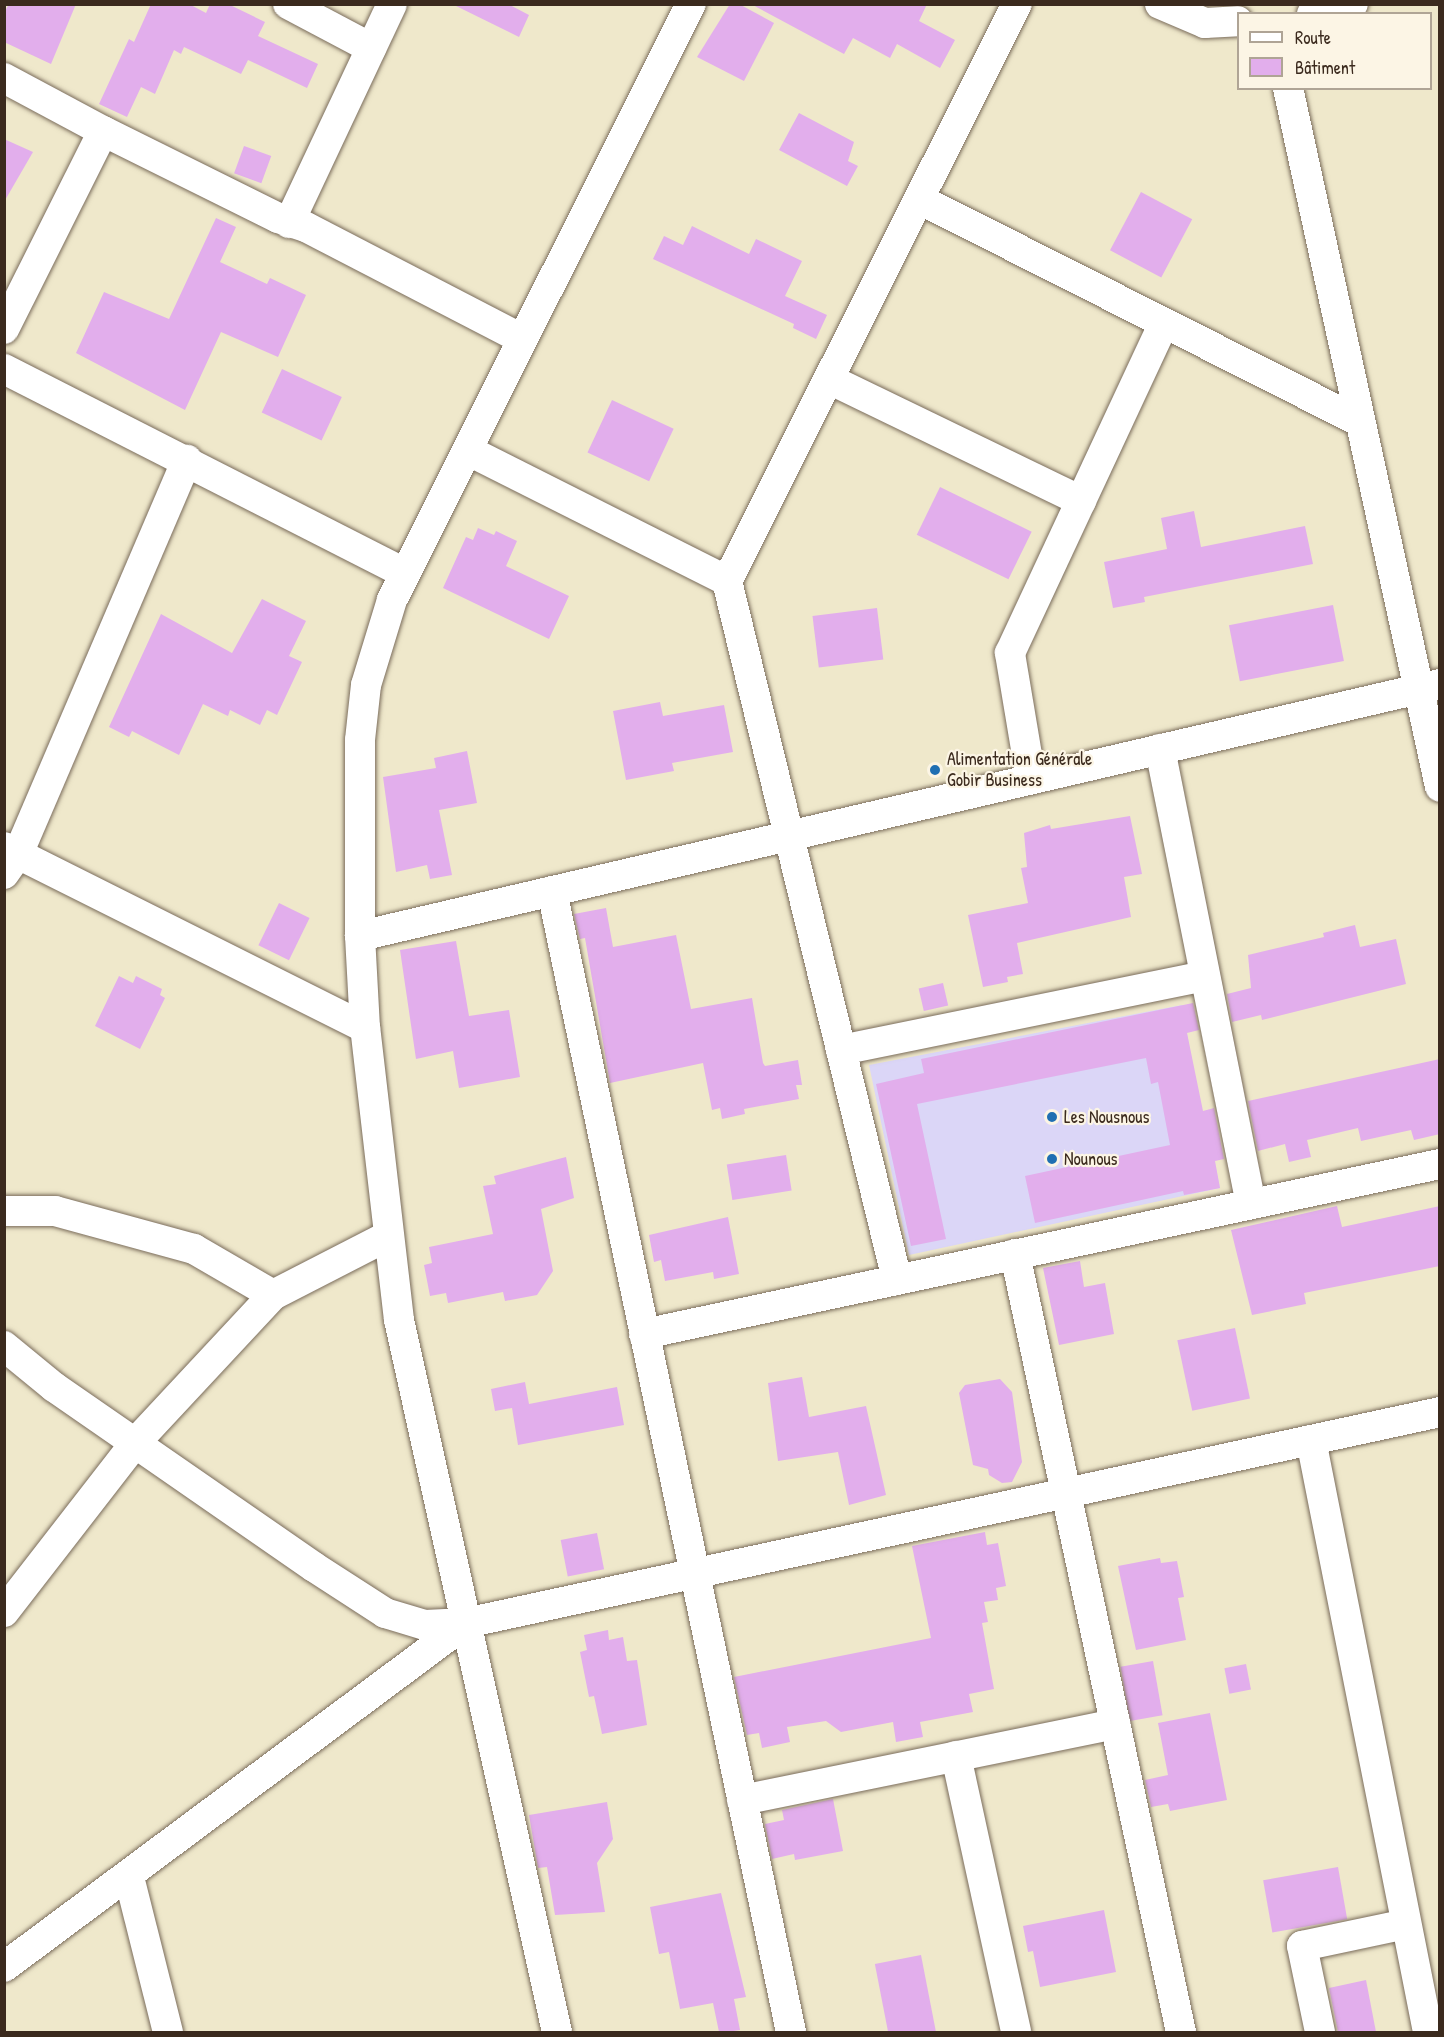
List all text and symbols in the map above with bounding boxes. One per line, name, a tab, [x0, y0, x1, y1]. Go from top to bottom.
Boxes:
legend	[1237, 12, 1432, 90]
text: Route	[1295, 25, 1331, 50]
text: Bâtiment	[1295, 55, 1355, 80]
place label: Alimentation Générale Gobir Business	[947, 749, 1092, 792]
marker: Alimentation Générale Gobir Business	[928, 763, 942, 777]
place label: Les Nousnous	[1064, 1106, 1149, 1128]
marker: Les Nousnous	[1045, 1110, 1059, 1124]
place label: Nounous	[1064, 1148, 1118, 1170]
marker: Nounous	[1045, 1152, 1059, 1166]

